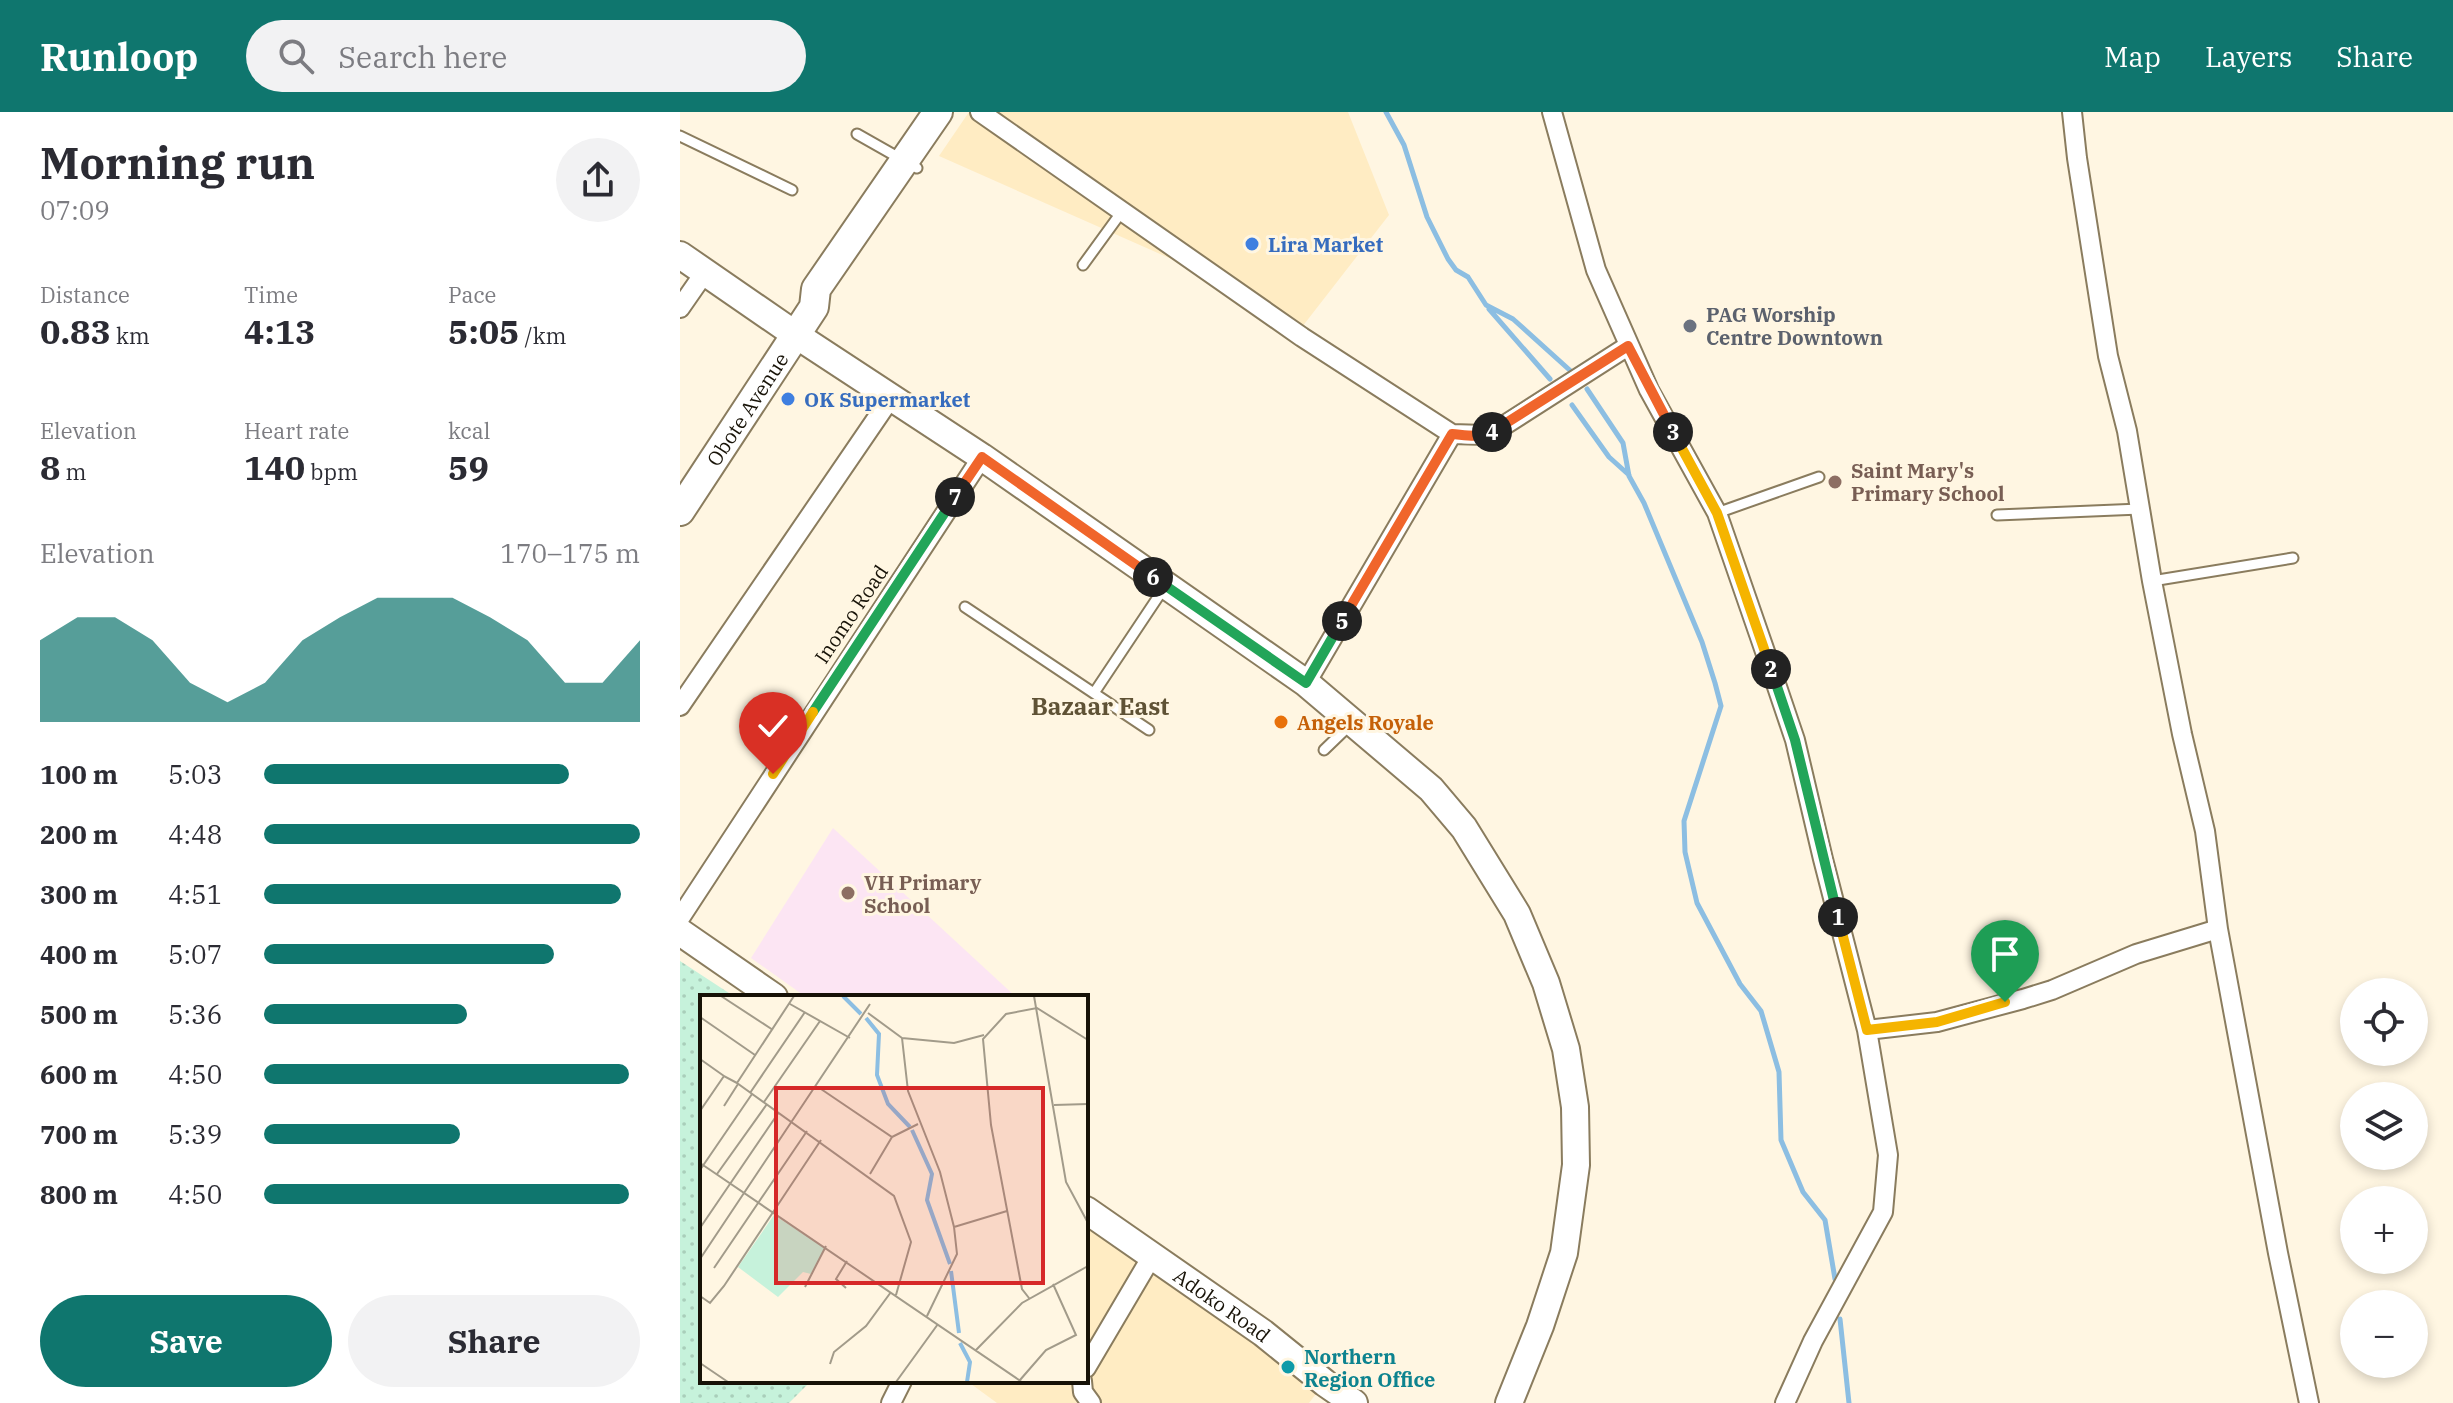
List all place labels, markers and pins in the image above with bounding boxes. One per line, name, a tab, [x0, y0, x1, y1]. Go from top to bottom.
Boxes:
place label: Lira Market	[1268, 231, 1384, 258]
marker: Lira Market	[1243, 235, 1261, 253]
place label: PAG Worship Centre Downtown	[1706, 301, 1883, 351]
marker: PAG Worship Centre Downtown	[1681, 317, 1699, 335]
place label: OK Supermarket	[804, 386, 971, 413]
marker: OK Supermarket	[779, 390, 797, 408]
pin: 4	[1472, 412, 1512, 452]
pin: 3	[1653, 412, 1693, 452]
place label: Saint Mary's Primary School	[1851, 457, 2005, 507]
marker: Saint Mary's Primary School	[1826, 473, 1844, 491]
pin: 7	[935, 477, 975, 517]
pin: 6	[1133, 557, 1173, 597]
pin: 5	[1322, 601, 1362, 641]
pin: 2	[1751, 649, 1791, 689]
pin	[739, 692, 807, 774]
place label: Angels Royale	[1297, 709, 1434, 736]
marker: Angels Royale	[1272, 713, 1290, 731]
place label: VH Primary School	[864, 869, 982, 919]
marker: VH Primary School	[839, 884, 857, 902]
pin: 1	[1818, 897, 1858, 937]
pin	[1971, 920, 2039, 1002]
place label: Northern Region Office	[1304, 1343, 1435, 1393]
marker: Northern Region Office	[1279, 1358, 1297, 1376]

